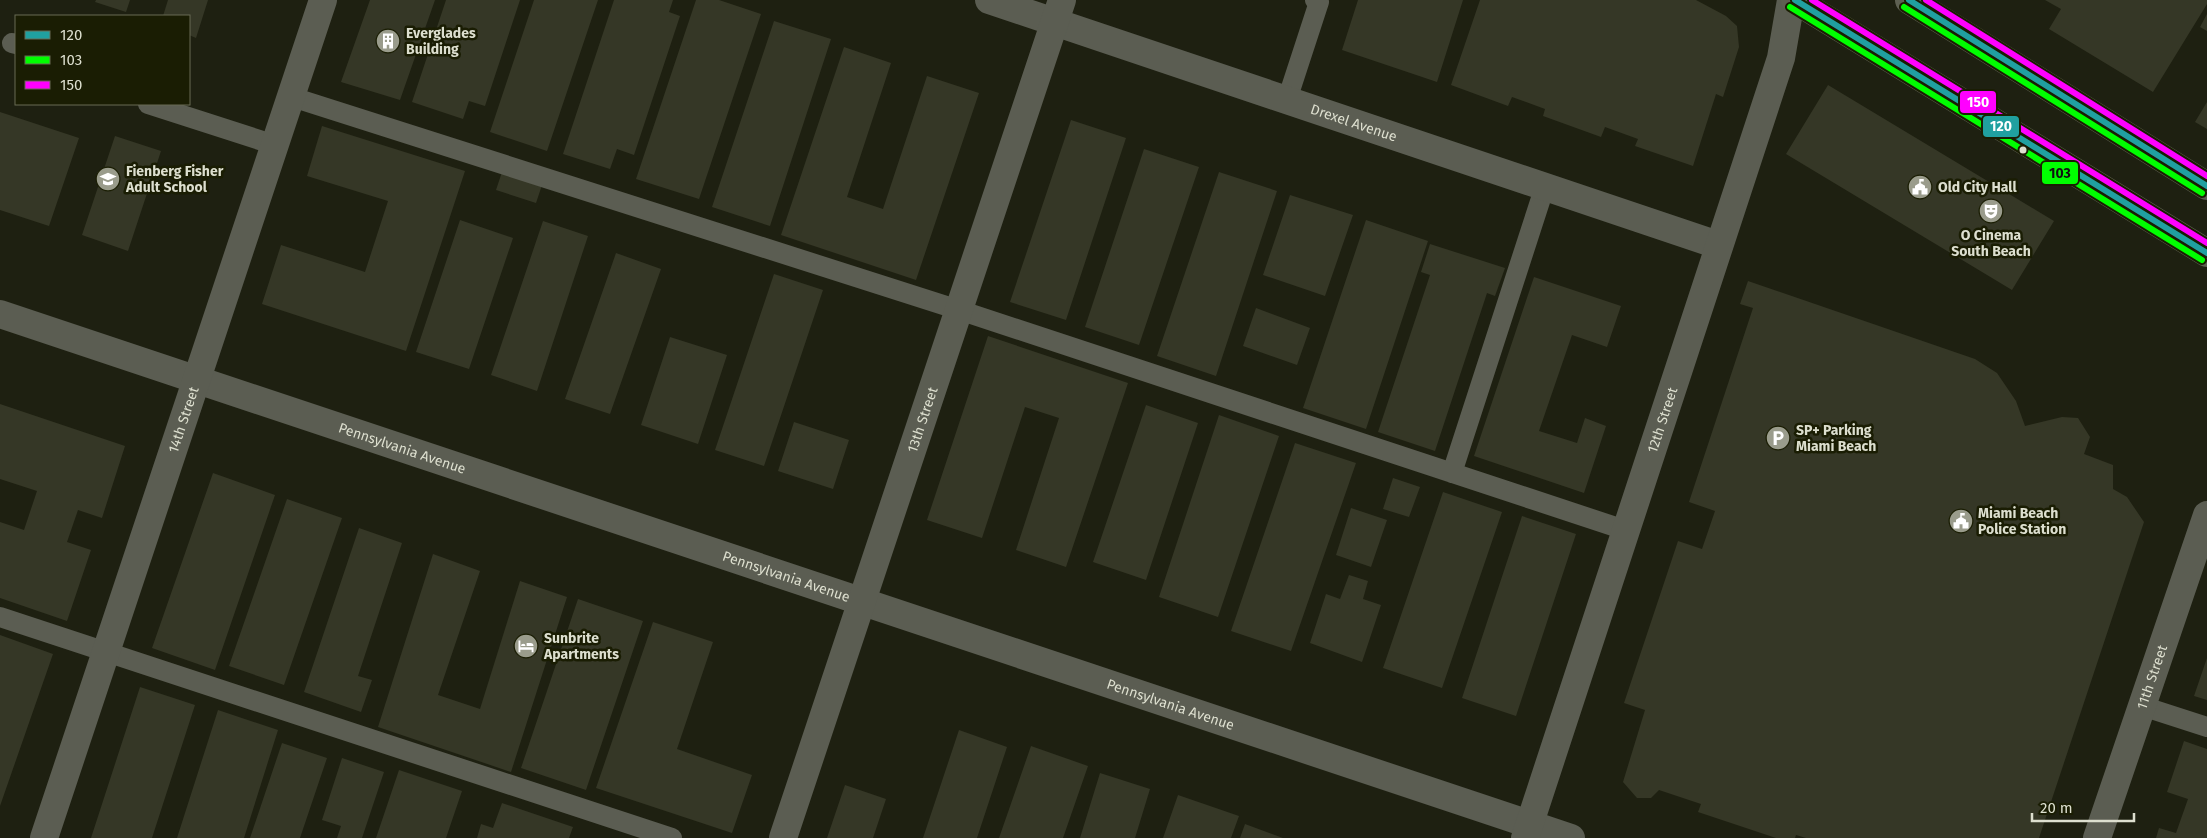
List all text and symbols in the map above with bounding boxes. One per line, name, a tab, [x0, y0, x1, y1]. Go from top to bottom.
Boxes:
legend	[15, 15, 190, 105]
place label: Everglades Building	[406, 25, 476, 58]
text: 120	[60, 26, 82, 44]
building icon: Everglades Building	[375, 28, 401, 54]
text: 103	[60, 51, 82, 69]
text: 150	[60, 76, 82, 94]
line badge: 150	[1959, 90, 1997, 114]
text: 150	[1967, 94, 1989, 111]
street label: Drexel Avenue	[1308, 101, 1399, 146]
line badge: 120	[1982, 115, 2020, 138]
text: 120	[1990, 118, 2012, 135]
unlabelled marker	[2018, 145, 2028, 155]
line badge: 103	[2041, 161, 2079, 185]
place label: Fienberg Fisher Adult School	[125, 163, 224, 196]
text: 103	[2049, 165, 2071, 182]
school or university icon: Fienberg Fisher Adult School	[95, 166, 121, 192]
public building icon: Old City Hall	[1907, 174, 1933, 200]
place label: Old City Hall	[1938, 179, 2017, 196]
theatre icon: O Cinema South Beach	[1978, 198, 2004, 224]
place label: O Cinema South Beach	[1951, 227, 2031, 260]
street label: 14th Street	[165, 384, 203, 455]
street label: 13th Street	[904, 384, 942, 455]
street label: 12th Street	[1644, 384, 1682, 455]
street label: Pennsylvania Avenue	[336, 419, 468, 478]
place label: SP+ Parking Miami Beach	[1796, 422, 1876, 455]
parking icon: SP+ Parking Miami Beach	[1765, 425, 1791, 451]
place label: Miami Beach Police Station	[1978, 505, 2066, 538]
public building icon: Miami Beach Police Station	[1948, 508, 1974, 534]
street label: Pennsylvania Avenue	[720, 548, 852, 606]
place label: Sunbrite Apartments	[543, 630, 619, 663]
hotel icon: Sunbrite Apartments	[513, 633, 539, 659]
street label: 11th Street	[2133, 642, 2171, 712]
street label: Pennsylvania Avenue	[1105, 676, 1236, 734]
scale bar	[2032, 790, 2134, 822]
text: 20 m	[2040, 799, 2073, 817]

